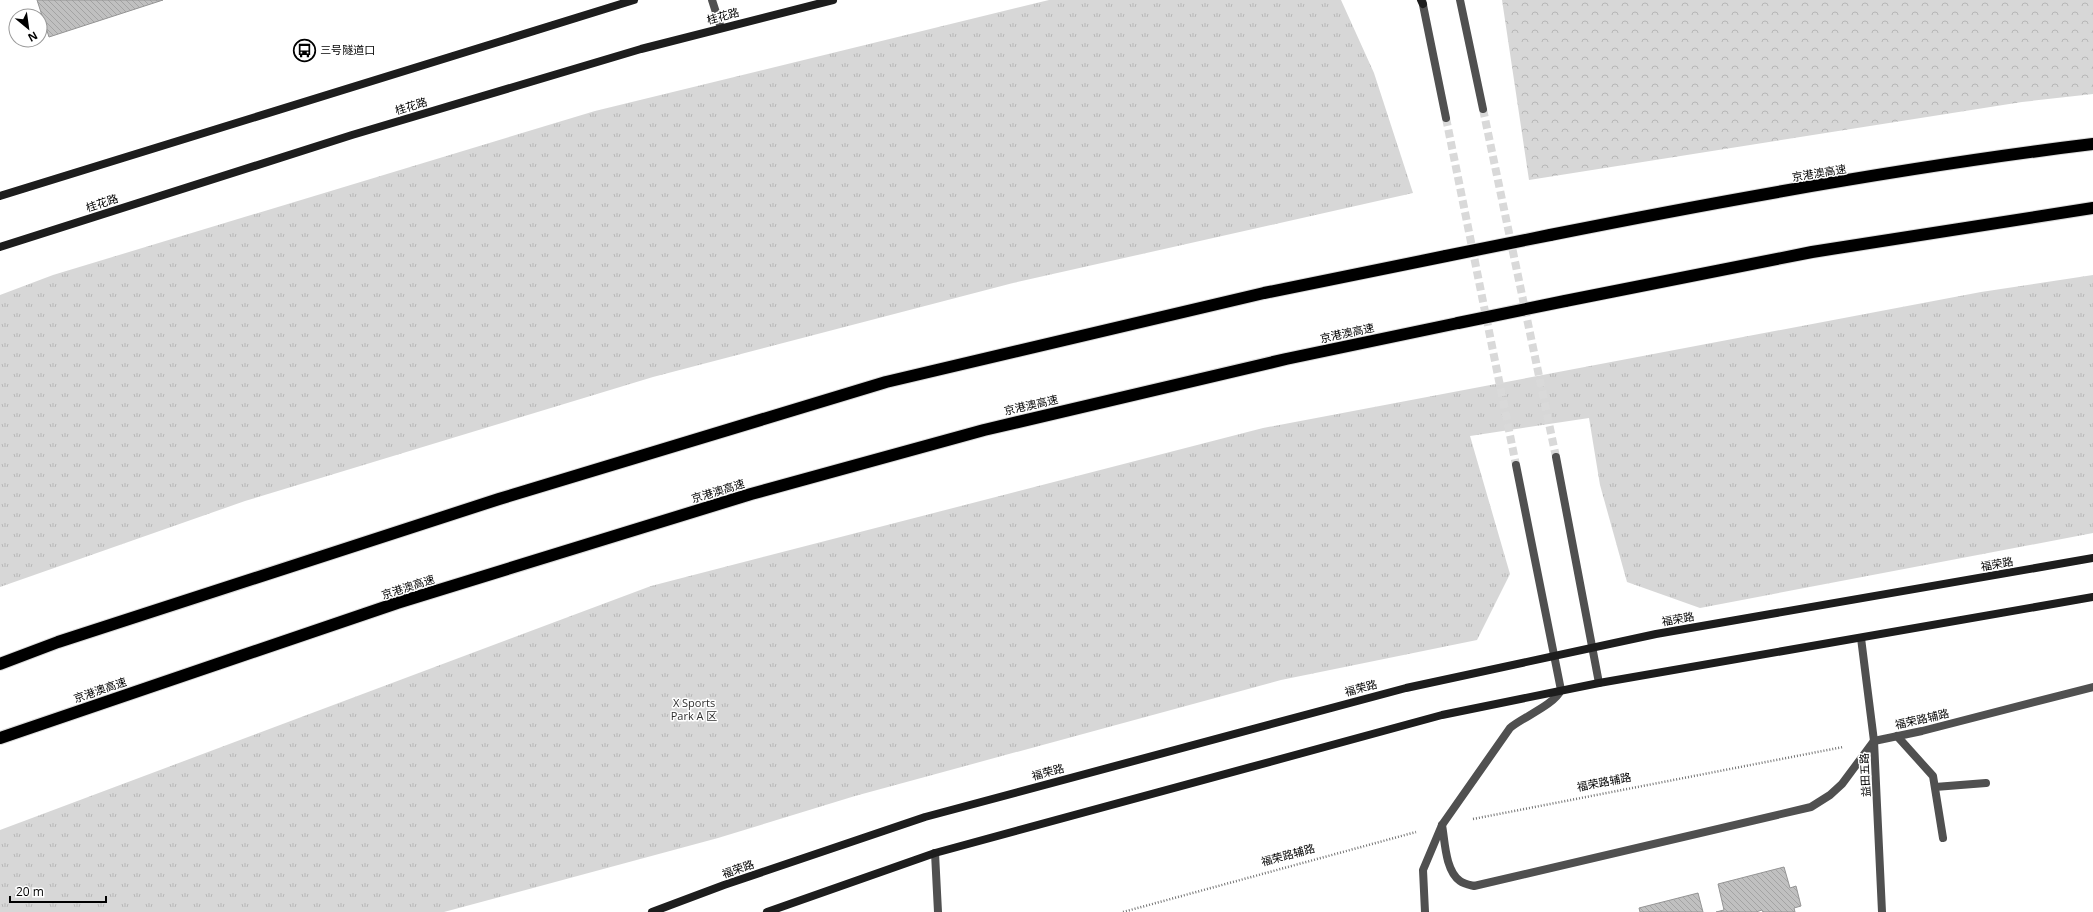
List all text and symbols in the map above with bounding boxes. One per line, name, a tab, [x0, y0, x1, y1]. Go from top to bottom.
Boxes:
street label: 桂花路	[705, 4, 741, 27]
north arrow	[8, 8, 48, 48]
text: N	[26, 28, 41, 46]
bus stop icon: 三号隧道口	[291, 37, 317, 63]
place label: 三号隧道口	[320, 42, 375, 57]
street label: 桂花路	[393, 94, 429, 118]
street label: 京港澳高速	[1791, 161, 1847, 184]
street label: 桂花路	[84, 190, 120, 215]
street label: 京港澳高速	[1318, 319, 1375, 346]
street label: 京港澳高速	[1002, 391, 1059, 418]
street label: 京港澳高速	[689, 475, 746, 506]
street label: 福荣路	[1979, 553, 2014, 574]
street label: 京港澳高速	[379, 571, 436, 602]
street label: 福荣路	[1660, 608, 1695, 629]
street label: 京港澳高速	[71, 673, 128, 706]
street label: 福荣路	[1343, 676, 1379, 699]
park label: X Sports Park A 区	[671, 695, 717, 723]
street label: 福荣路辅路	[1893, 705, 1950, 732]
street label: 益田五路	[1856, 753, 1873, 797]
street label: 福荣路	[1030, 760, 1066, 783]
street label: 福荣路辅路	[1575, 769, 1632, 794]
street label: 福荣路辅路	[1259, 840, 1316, 869]
street label: 福荣路	[720, 856, 756, 881]
scale bar	[10, 878, 106, 904]
text: 20 m	[16, 883, 44, 900]

